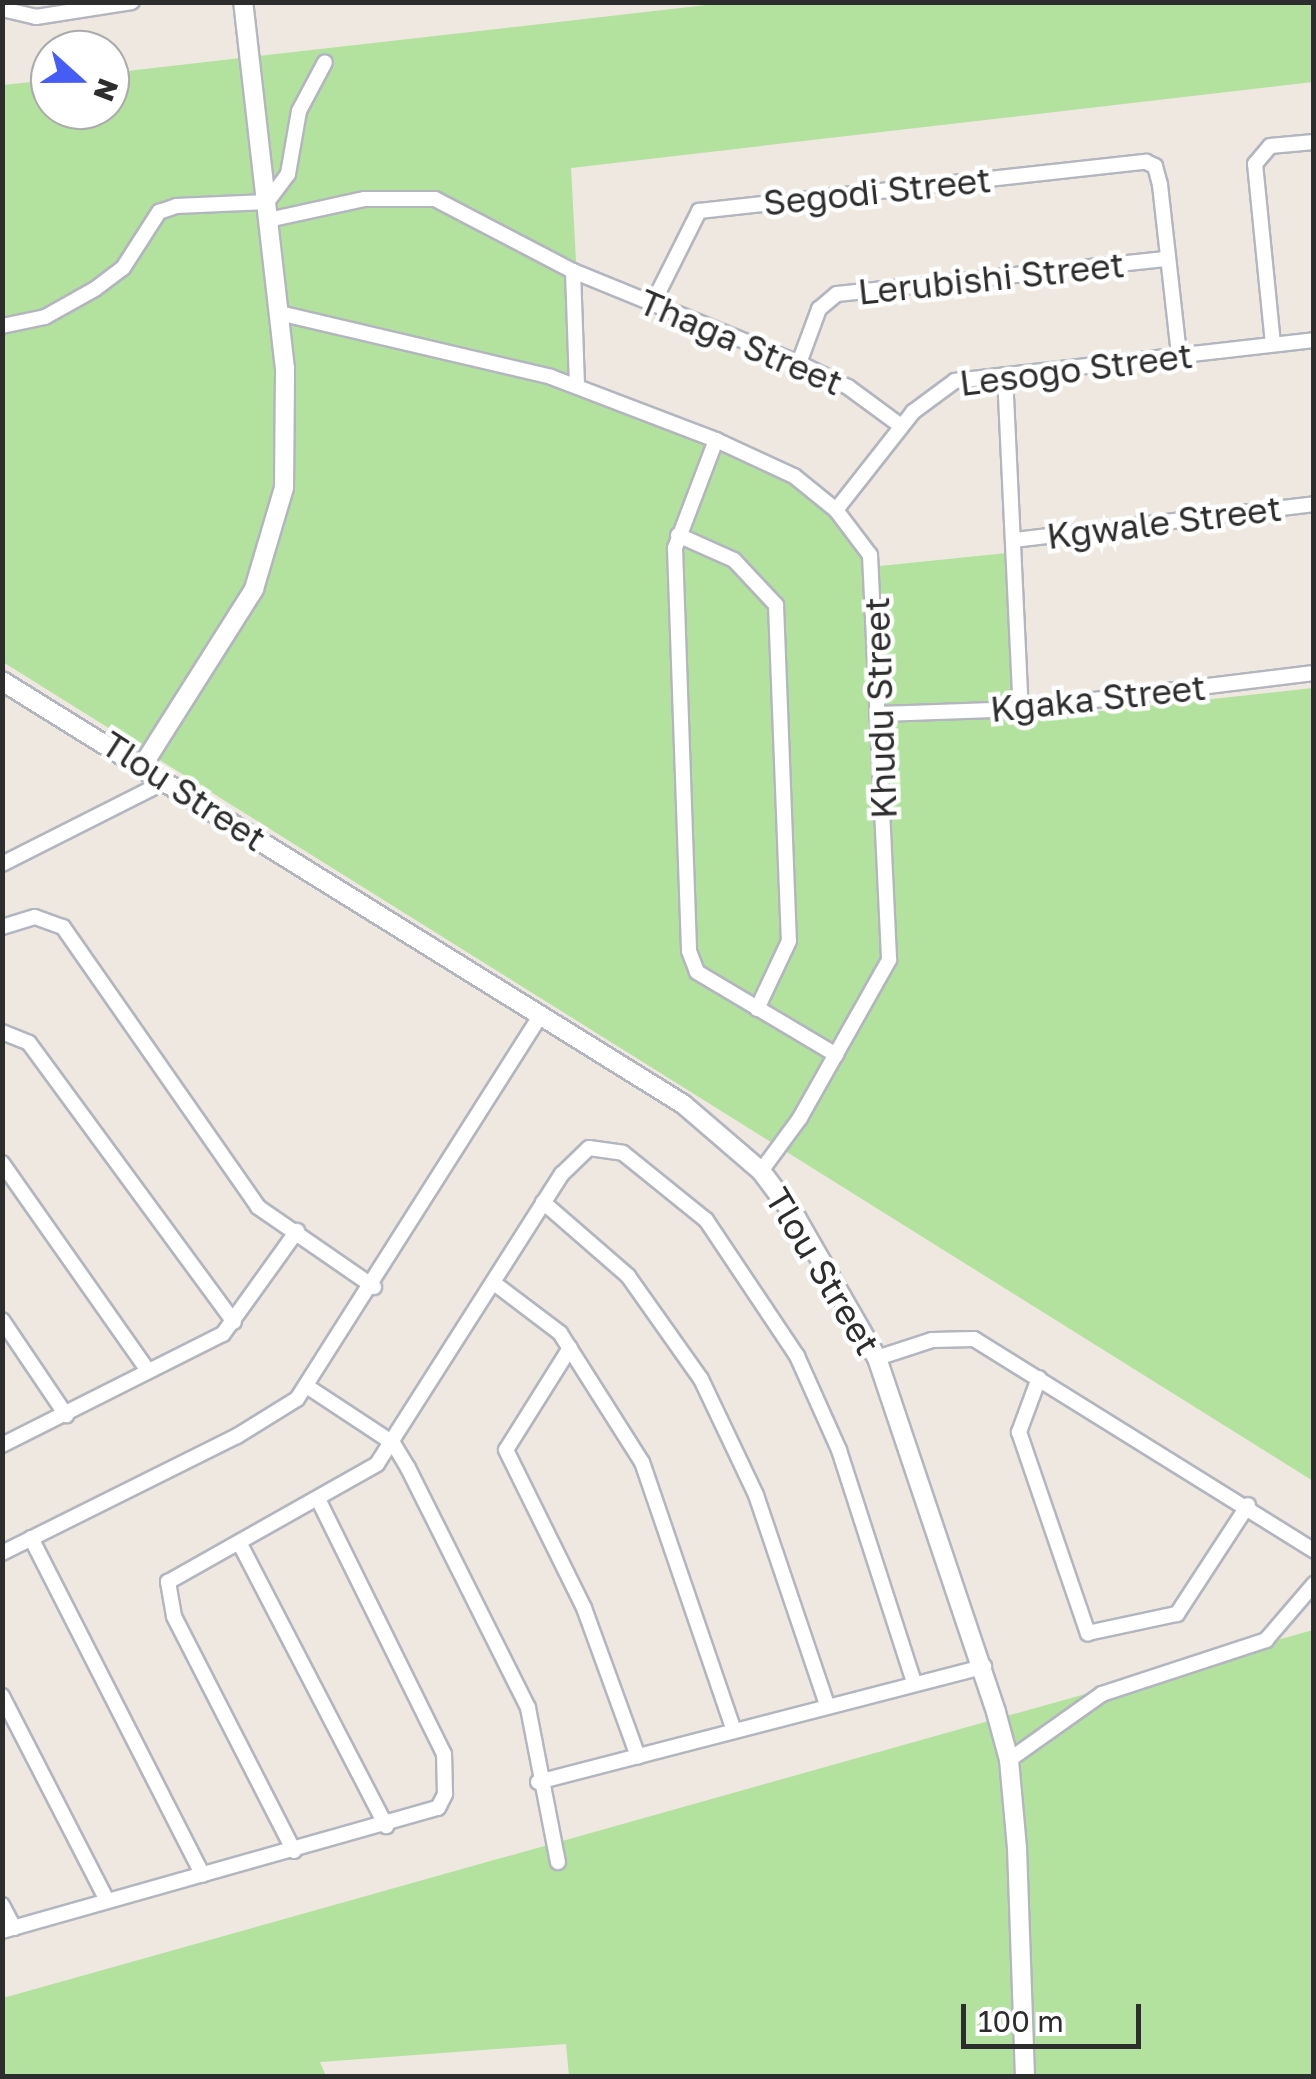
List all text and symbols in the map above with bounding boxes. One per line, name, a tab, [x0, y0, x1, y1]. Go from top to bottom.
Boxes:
north arrow	[30, 30, 130, 130]
text: N	[87, 74, 126, 106]
street label: Segodi Street	[761, 158, 993, 224]
street label: Lerubishi Street	[856, 243, 1126, 313]
street label: Thaga Street	[633, 280, 849, 404]
street label: Lesogo Street	[957, 334, 1195, 404]
street label: Kgwale Street	[1044, 487, 1284, 557]
street label: Khudu Street	[855, 596, 905, 820]
street label: Kgaka Street	[988, 666, 1208, 730]
street label: Tlou Street	[94, 722, 274, 860]
street label: Tlou Street	[757, 1180, 889, 1362]
scale bar	[966, 1984, 1146, 2046]
text: 100 m	[978, 2003, 1064, 2039]

